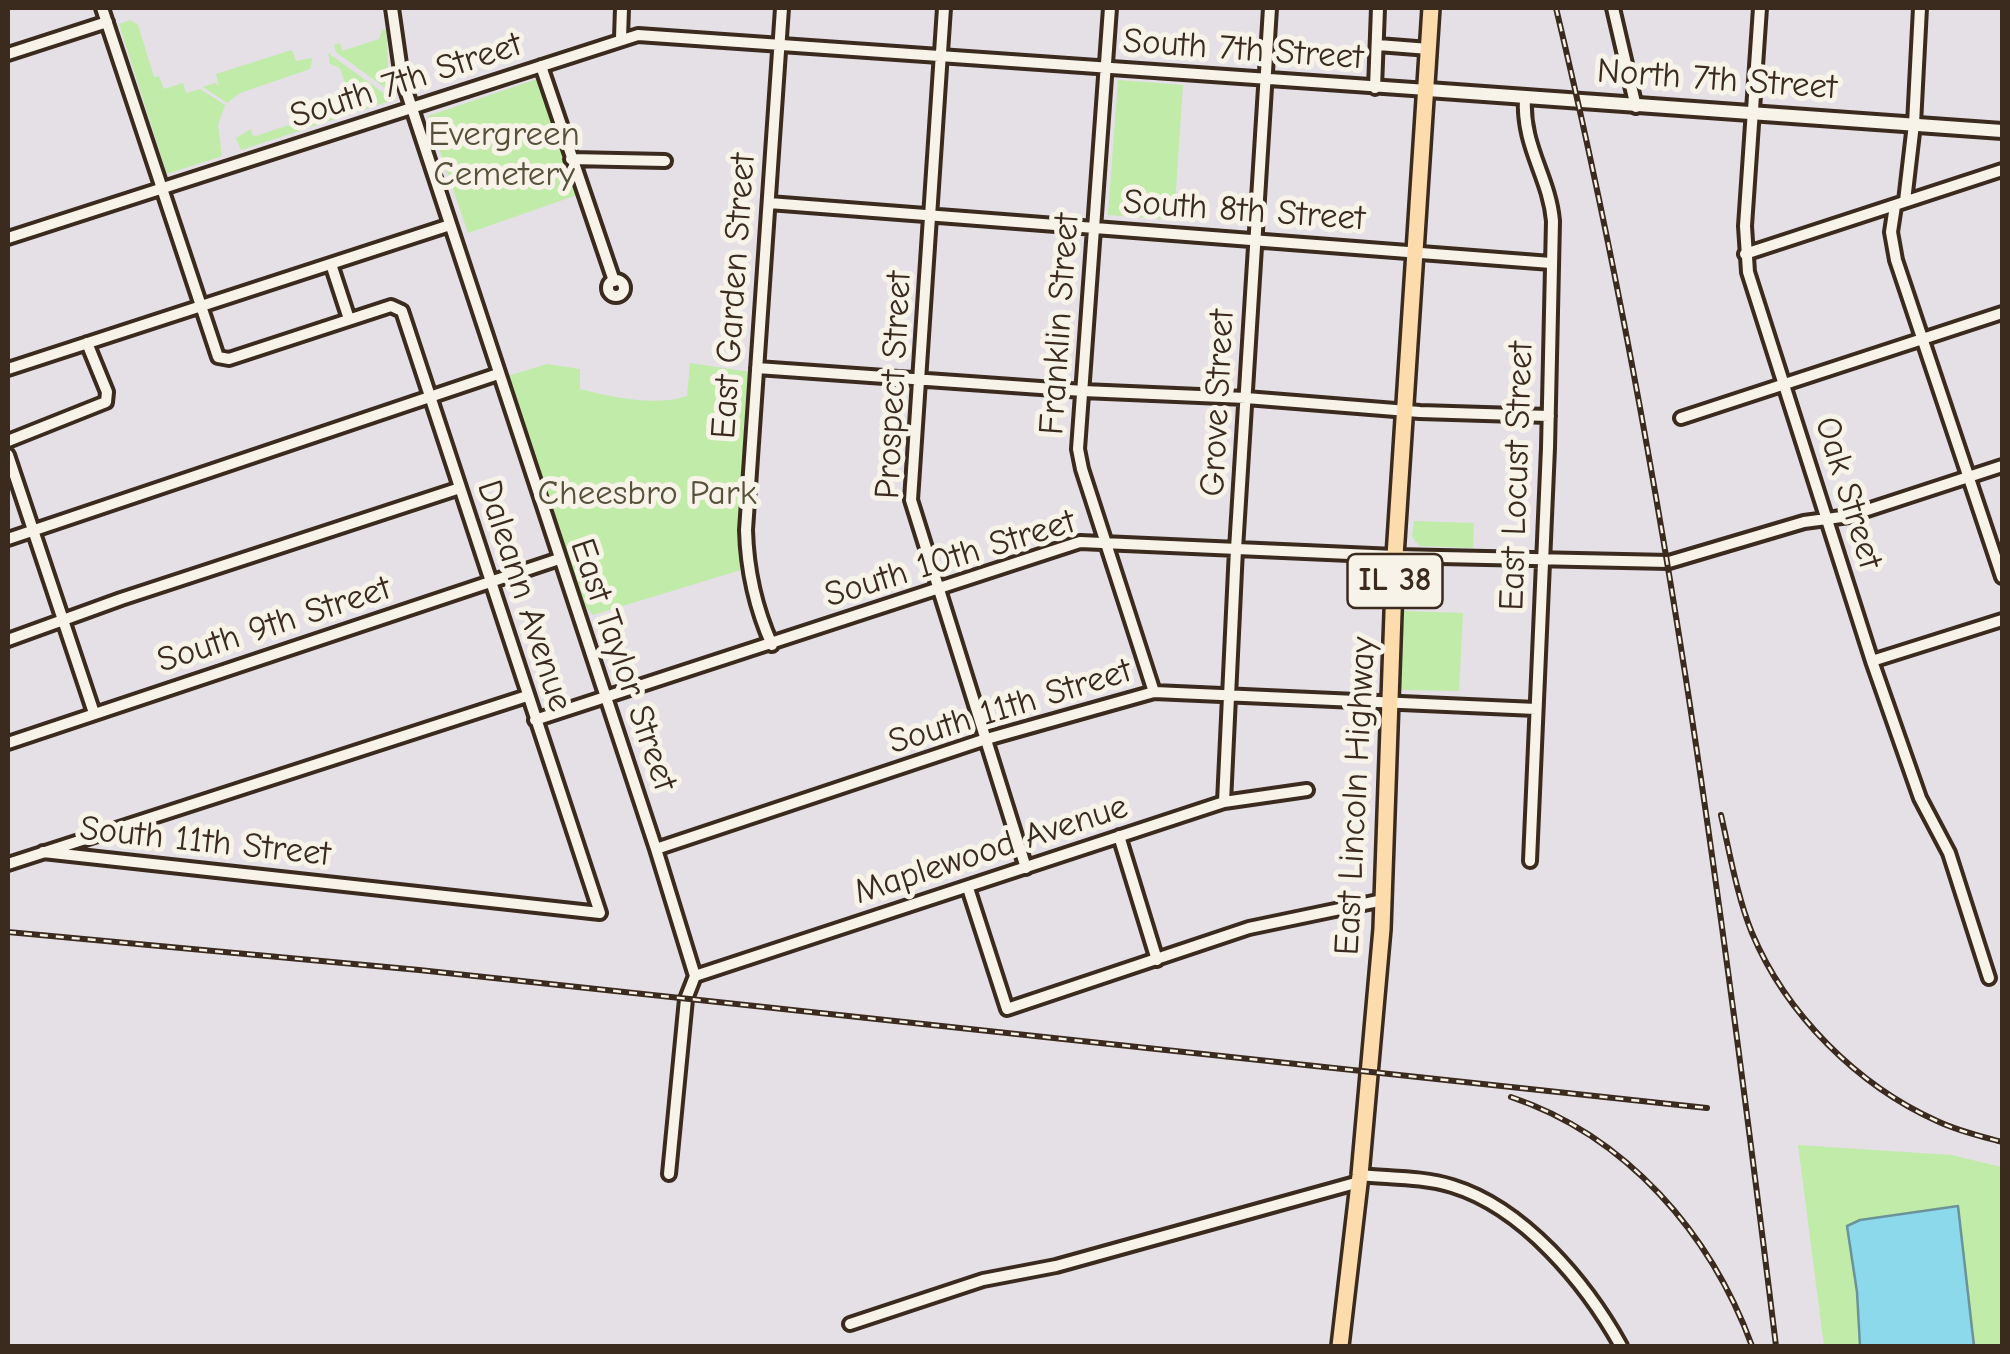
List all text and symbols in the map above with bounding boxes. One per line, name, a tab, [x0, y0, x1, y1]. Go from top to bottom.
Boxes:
street label: South 7th Street	[1121, 21, 1365, 79]
street label: South 7th Street	[285, 24, 527, 138]
street label: North 7th Street	[1596, 51, 1838, 109]
park label: Evergreen Cemetery	[428, 114, 580, 196]
street label: East Garden Street	[703, 152, 765, 440]
street label: South 8th Street	[1122, 182, 1366, 240]
street label: Franklin Street	[1031, 212, 1089, 436]
street label: Prospect Street	[867, 270, 921, 500]
street label: Grove Street	[1192, 308, 1244, 498]
street label: East Locust Street	[1491, 341, 1543, 611]
street label: Oak Street	[1805, 412, 1891, 574]
park label: Cheesbro Park	[537, 473, 757, 515]
street label: Daleann Avenue	[467, 475, 581, 717]
street label: South 10th Street	[820, 501, 1080, 617]
street label: East Taylor Street	[560, 534, 686, 796]
road number: IL 38	[1348, 554, 1442, 608]
street label: South 9th Street	[152, 568, 396, 682]
street label: East Lincoln Highway	[1327, 636, 1385, 956]
street label: South 11th Street	[883, 650, 1137, 764]
street label: Maplewood Avenue	[849, 786, 1133, 914]
street label: South 11th Street	[77, 808, 333, 876]

